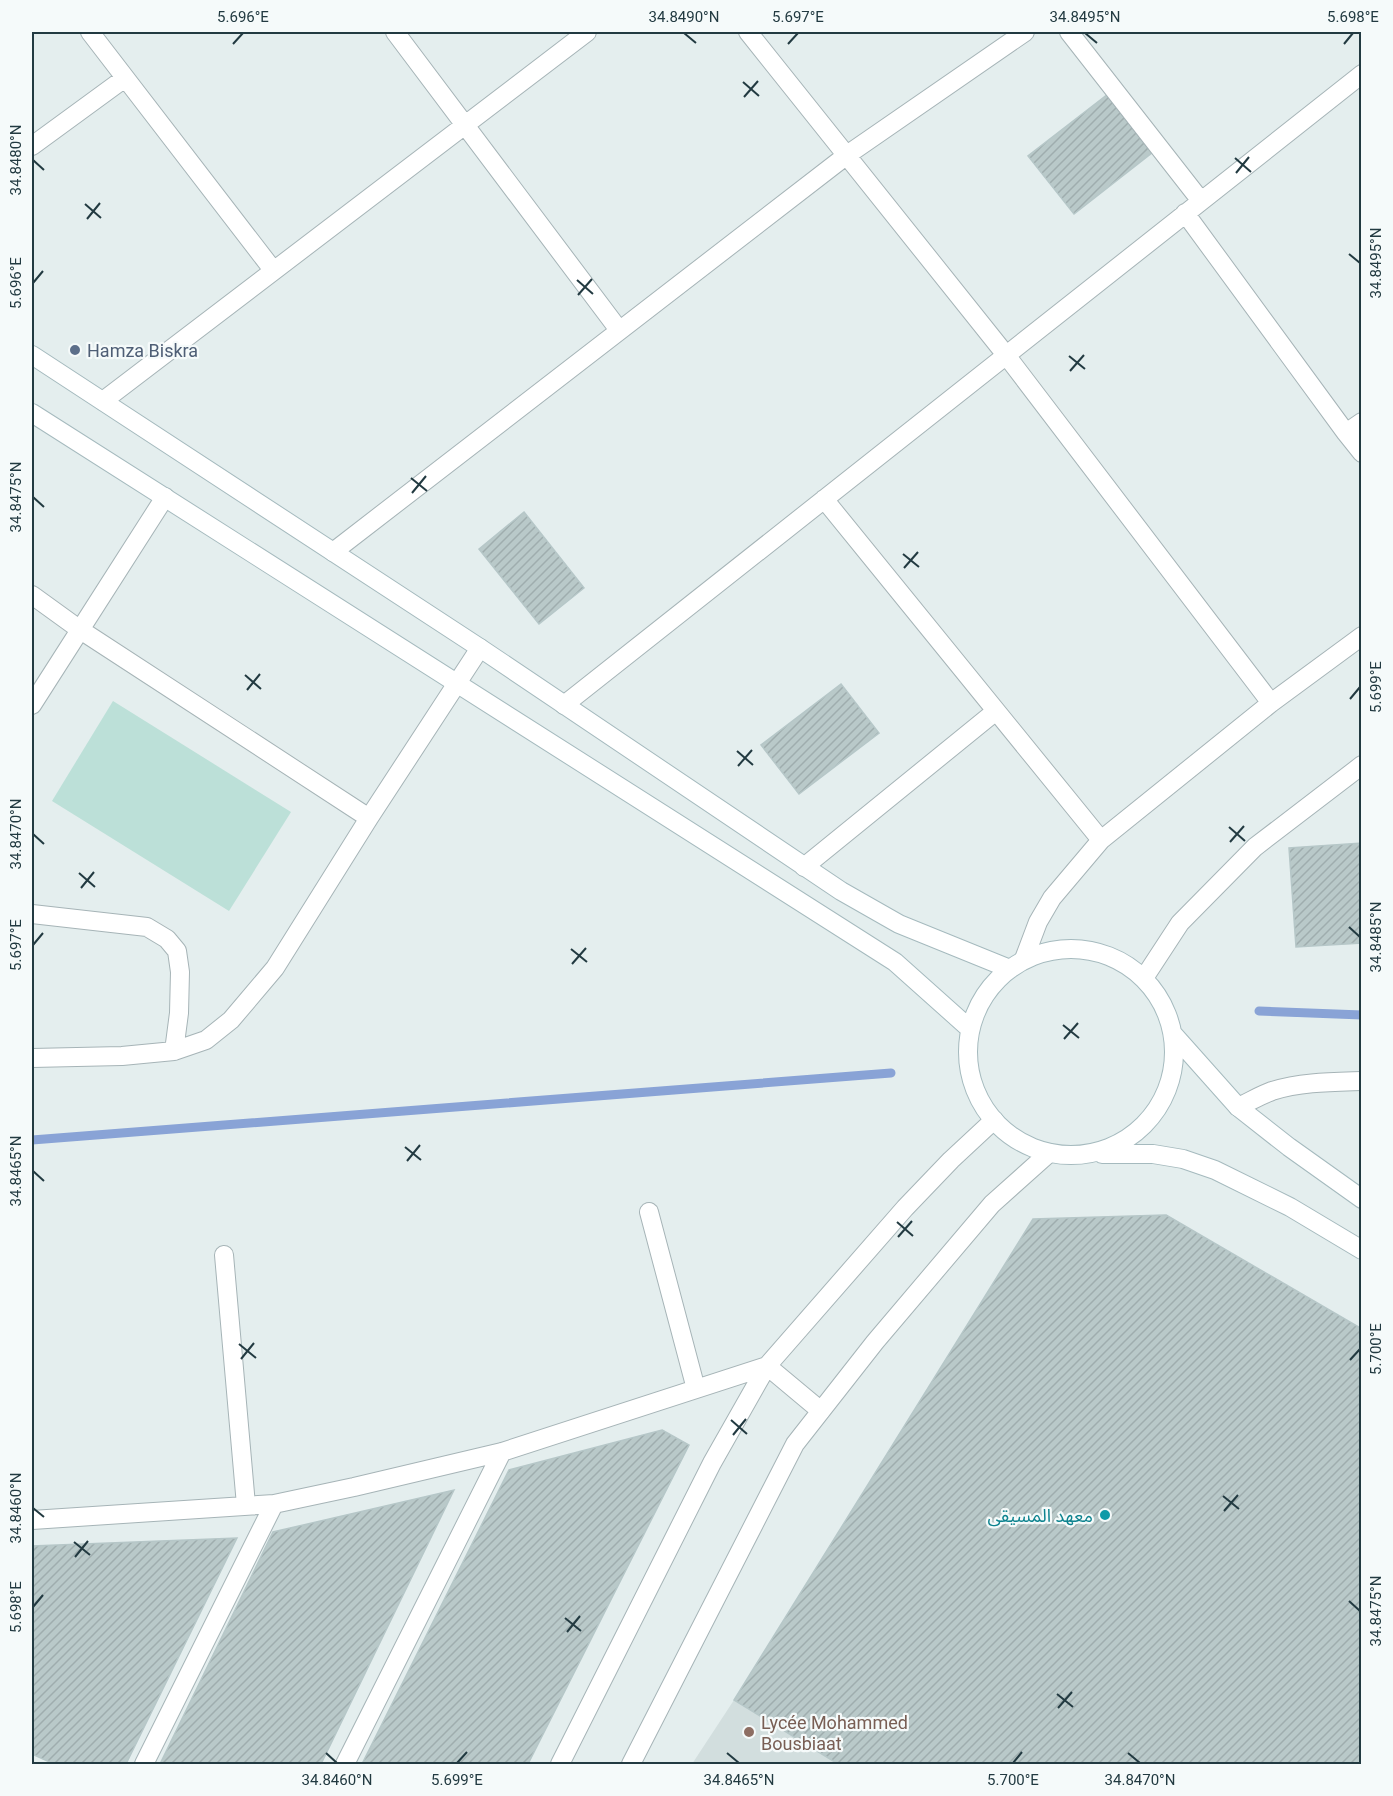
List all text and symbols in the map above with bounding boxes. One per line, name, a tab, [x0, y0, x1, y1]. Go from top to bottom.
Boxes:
text: 5.696°E	[217, 8, 269, 26]
text: 34.8490°N	[649, 8, 719, 26]
text: 5.697°E	[772, 8, 824, 26]
text: 34.8495°N	[1050, 8, 1120, 26]
text: 5.698°E	[1327, 8, 1379, 26]
text: 34.8480°N	[7, 125, 25, 195]
text: 34.8495°N	[1367, 228, 1385, 298]
text: 5.696°E	[7, 257, 25, 309]
place label: Hamza Biskra	[87, 340, 198, 361]
marker: Hamza Biskra	[68, 343, 82, 357]
text: 34.8475°N	[7, 462, 25, 532]
text: 5.699°E	[1367, 661, 1385, 713]
text: 34.8470°N	[7, 799, 25, 869]
text: 34.8485°N	[1367, 902, 1385, 972]
text: 5.697°E	[7, 919, 25, 971]
text: 34.8465°N	[7, 1136, 25, 1206]
text: 5.700°E	[1367, 1323, 1385, 1375]
text: 34.8460°N	[7, 1473, 25, 1543]
place label: معهد المسيقى	[987, 1505, 1093, 1527]
marker: معهد المسيقى	[1098, 1508, 1112, 1522]
text: 34.8475°N	[1367, 1576, 1385, 1646]
text: 5.698°E	[7, 1581, 25, 1633]
place label: Lycée Mohammed Bousbiaat	[761, 1712, 908, 1754]
marker: Lycée Mohammed Bousbiaat	[742, 1725, 756, 1739]
text: 34.8460°N	[302, 1771, 372, 1789]
text: 5.699°E	[431, 1771, 483, 1789]
text: 34.8465°N	[704, 1771, 774, 1789]
text: 5.700°E	[987, 1771, 1039, 1789]
text: 34.8470°N	[1105, 1771, 1175, 1789]

